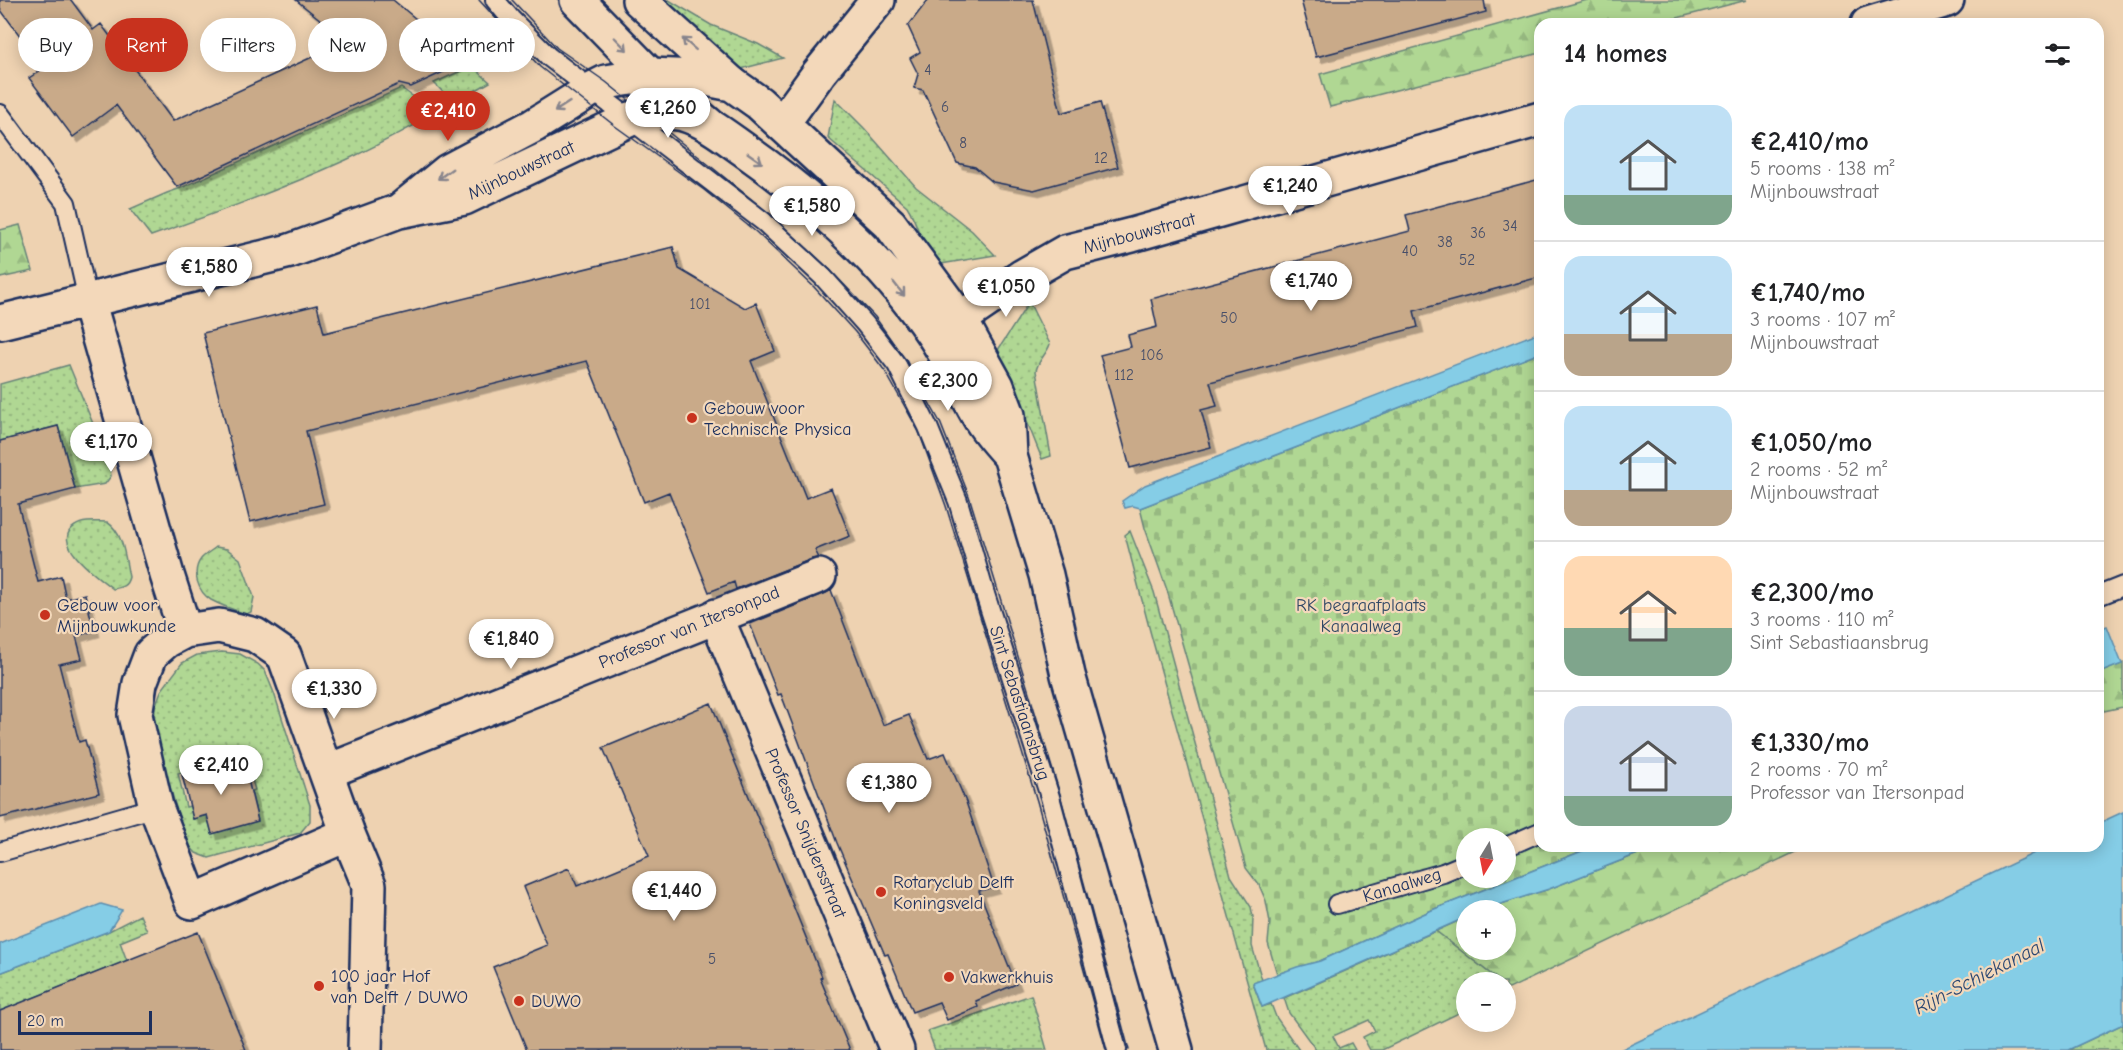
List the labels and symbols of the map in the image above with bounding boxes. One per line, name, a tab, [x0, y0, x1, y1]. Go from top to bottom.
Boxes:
one-way arrow	[614, 36, 628, 51]
one-way arrow	[682, 37, 697, 51]
house number: 4	[924, 61, 932, 79]
pin: €1,260	[619, 88, 717, 139]
pin: €2,410	[399, 91, 497, 142]
house number: 6	[941, 98, 949, 116]
one-way arrow	[554, 102, 571, 114]
house number: 8	[959, 134, 967, 152]
street label: Mijnbouwstraat	[464, 136, 579, 204]
house number: 12	[1094, 149, 1108, 167]
one-way arrow	[747, 152, 763, 164]
pin: €1,240	[1241, 166, 1339, 217]
one-way arrow	[437, 168, 453, 180]
pin: €1,580	[763, 186, 861, 237]
street label: Mijnbouwstraat	[1081, 208, 1199, 259]
house number: 34	[1503, 217, 1517, 235]
house number: 36	[1470, 224, 1486, 242]
house number: 38	[1437, 233, 1453, 251]
house number: 40	[1402, 242, 1418, 260]
pin: €1,580	[160, 247, 258, 298]
house number: 52	[1459, 251, 1475, 269]
pin: €1,740	[1262, 261, 1360, 312]
pin: €1,050	[957, 267, 1055, 318]
one-way arrow	[893, 280, 906, 296]
house number: 101	[689, 295, 711, 313]
house number: 50	[1220, 309, 1238, 327]
house number: 106	[1140, 346, 1164, 364]
pin: €2,300	[899, 361, 997, 412]
house number: 112	[1114, 366, 1134, 384]
place label: Gebouw voor Technische Physica	[704, 398, 851, 440]
marker: Gebouw voor Technische Physica	[685, 411, 699, 425]
pin: €1,170	[62, 422, 160, 473]
street label: Professor van Itersonpad	[596, 582, 783, 673]
place label: Gebouw voor Mijnbouwkunde	[57, 595, 176, 637]
park label: RK begraafplaats Kanaalweg	[1296, 595, 1426, 637]
marker: Gebouw voor Mijnbouwkunde	[38, 608, 52, 622]
pin: €1,840	[462, 619, 560, 670]
street label: Sint Sebastiaansbrug	[985, 623, 1054, 783]
pin: €1,330	[285, 669, 383, 720]
pin: €2,410	[172, 745, 270, 796]
street label: Professor Snijdersstraat	[760, 745, 851, 922]
pin: €1,380	[840, 763, 938, 814]
north arrow	[1456, 828, 1516, 888]
street label: Kanaalweg	[1360, 864, 1444, 907]
pin: €1,440	[625, 871, 723, 922]
place label: Rotaryclub Delft Koningsveld	[893, 872, 1014, 914]
marker: Rotaryclub Delft Koningsveld	[874, 885, 888, 899]
water label: Rijn-Schiekanaal	[1910, 933, 2049, 1019]
house number: 5	[708, 950, 716, 968]
place label: 100 jaar Hof van Delft / DUWO	[330, 966, 468, 1008]
place label: Vakwerkhuis	[961, 967, 1053, 988]
marker: Vakwerkhuis	[942, 970, 956, 984]
marker: 100 jaar Hof van Delft / DUWO	[312, 979, 326, 993]
place label: DUWO	[531, 991, 581, 1012]
marker: DUWO	[512, 994, 526, 1008]
scale bar	[18, 1008, 152, 1036]

